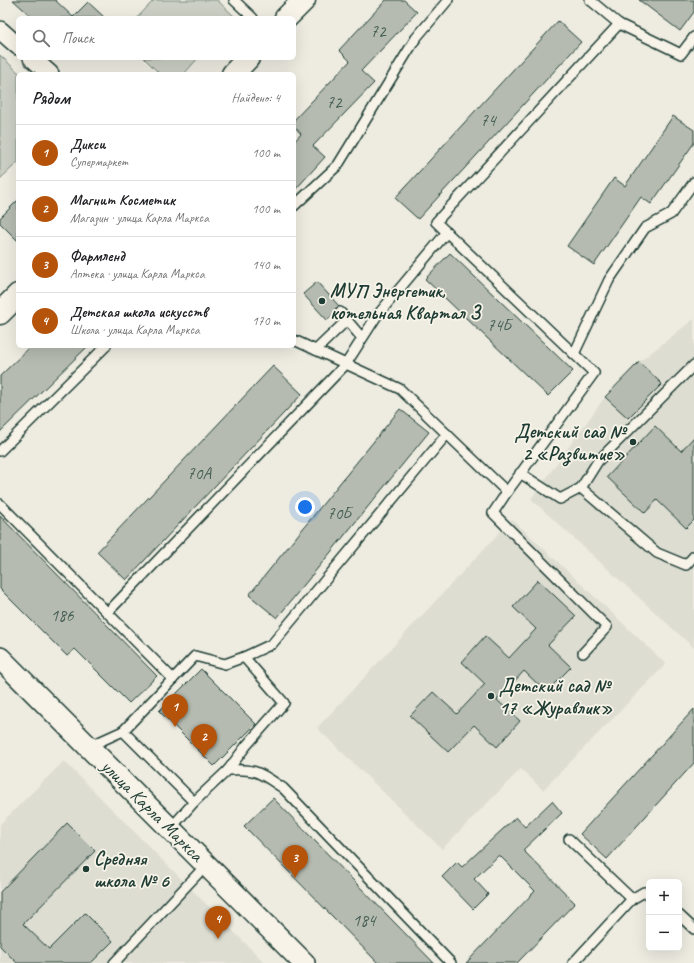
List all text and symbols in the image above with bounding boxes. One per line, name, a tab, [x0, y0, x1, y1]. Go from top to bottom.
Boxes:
search box	[16, 16, 296, 60]
house number: 72	[370, 21, 387, 42]
icon: search	[30, 27, 52, 49]
text: Поиск	[62, 29, 94, 48]
text: Рядом	[32, 88, 70, 109]
text: Найдено: 4	[232, 90, 280, 106]
house number: 72	[326, 92, 343, 113]
house number: 74	[480, 110, 498, 131]
text: Дикси	[70, 135, 106, 154]
text: 1	[42, 145, 48, 161]
text: 100 m	[252, 145, 280, 161]
text: Супермаркет	[70, 154, 128, 170]
text: Магнит Косметик	[70, 191, 175, 210]
text: 2	[42, 201, 48, 217]
text: 100 m	[252, 201, 280, 217]
text: Магазин · улица Карла Маркса	[70, 210, 209, 226]
text: Фармленд	[70, 247, 125, 266]
text: 3	[42, 257, 48, 273]
text: 140 m	[252, 257, 280, 273]
text: Аптека · улица Карла Маркса	[70, 266, 205, 282]
place label: МУП Энергетик, котельная Квартал З	[330, 279, 482, 325]
marker: МУП Энергетик, котельная Квартал З	[317, 296, 327, 306]
text: Детская школа искусств	[70, 303, 207, 322]
text: 4	[42, 313, 48, 329]
text: 170 m	[252, 313, 280, 329]
house number: 74Б	[487, 315, 514, 336]
text: Школа · улица Карла Маркса	[70, 322, 200, 338]
place label: Детский сад № 2 «Развитие»	[515, 420, 628, 467]
marker: Детский сад № 2 «Развитие»	[628, 437, 638, 447]
house number: 70А	[187, 463, 212, 484]
your location	[295, 497, 315, 517]
house number: 70Б	[327, 503, 354, 524]
house number: 186	[51, 605, 75, 626]
place label: Детский сад № 17 «Журавлик»	[499, 674, 613, 720]
marker: Детский сад № 17 «Журавлик»	[486, 691, 496, 701]
pin: 1	[162, 694, 188, 727]
pin: 2	[191, 724, 217, 757]
street label: улица Карла Маркса	[95, 754, 210, 868]
pin: 3	[282, 845, 308, 878]
place label: Средняя школа № 6	[94, 847, 171, 893]
marker: Средняя школа № 6	[81, 864, 91, 874]
map controls	[646, 879, 682, 951]
button: +	[646, 879, 682, 915]
pin: 4	[205, 906, 231, 939]
house number: 184	[353, 910, 378, 931]
button: −	[646, 915, 682, 951]

